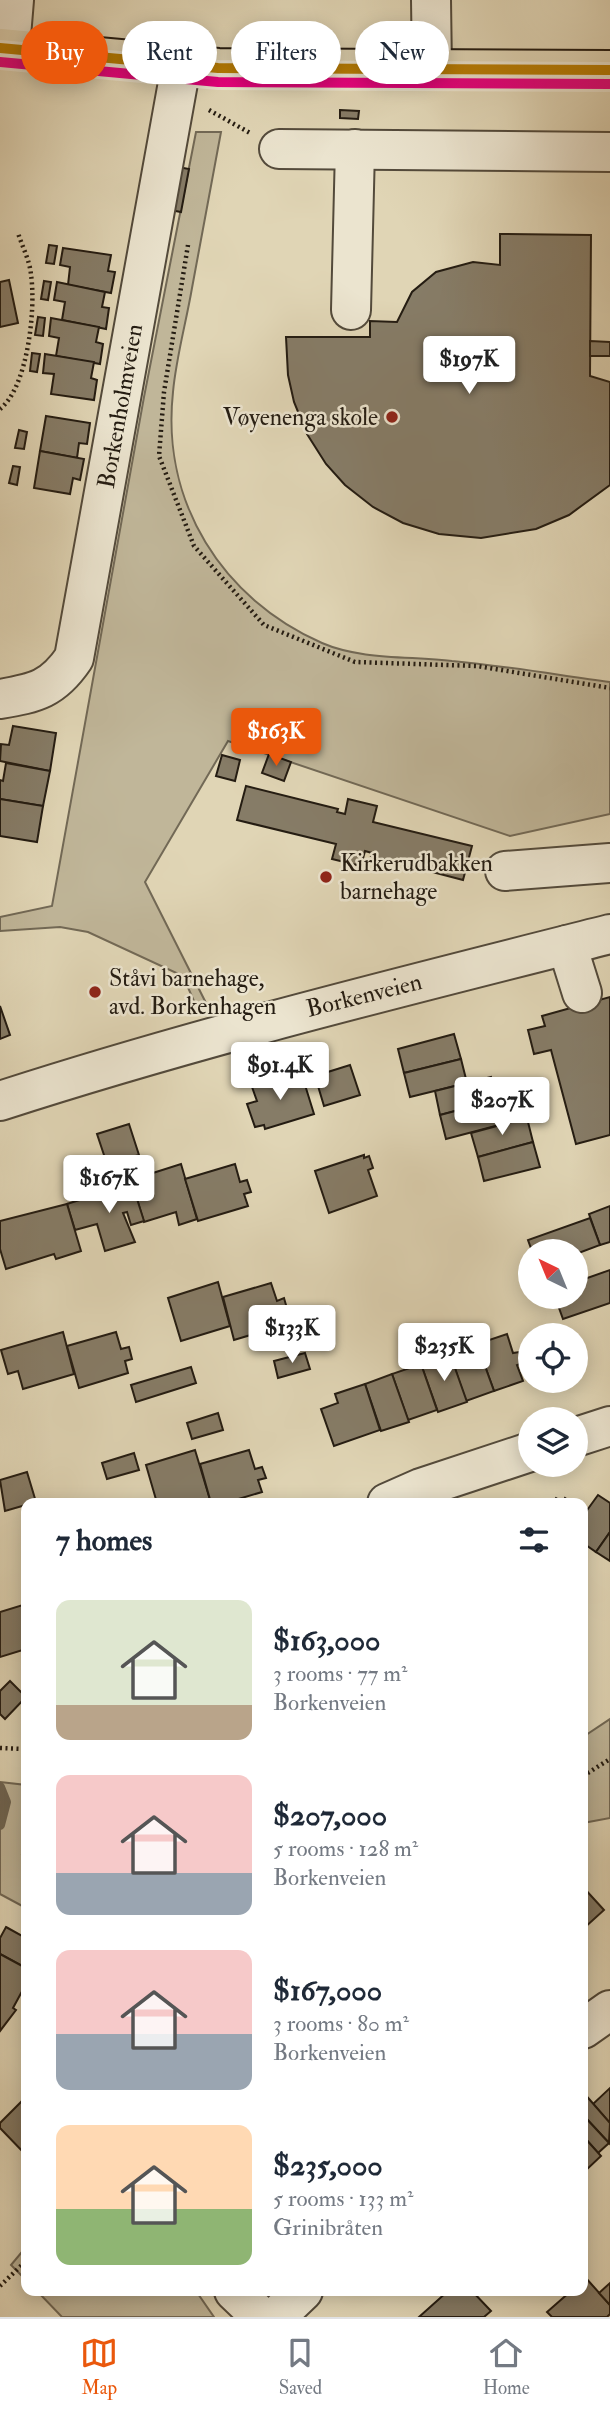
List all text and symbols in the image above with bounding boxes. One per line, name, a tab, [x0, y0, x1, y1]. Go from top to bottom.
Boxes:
chip: Buy	[21, 21, 108, 84]
chip: Rent	[122, 21, 217, 84]
chip: Filters	[231, 21, 341, 84]
chip: New	[355, 21, 449, 84]
street label: Borkenholmveien	[91, 321, 150, 491]
pin: $197K	[420, 336, 518, 396]
text: $197K	[439, 344, 499, 373]
place label: Vøyenenga skole	[223, 402, 378, 433]
marker: Vøyenenga skole	[384, 409, 400, 425]
pin: $163K	[227, 708, 325, 768]
text: $163K	[247, 716, 305, 745]
place label: Kirkerudbakken barnehage	[340, 848, 493, 907]
marker: Kirkerudbakken barnehage	[318, 869, 334, 885]
place label: Ståvi barnehage, avd. Borkenhagen	[109, 963, 276, 1022]
street label: Borkenveien	[303, 966, 425, 1025]
marker: Ståvi barnehage, avd. Borkenhagen	[87, 984, 103, 1000]
pin: $91.4K	[223, 1042, 337, 1102]
text: $91.4K	[247, 1050, 313, 1079]
pin: $207K	[453, 1078, 551, 1137]
text: $207K	[470, 1085, 534, 1114]
pin: $167K	[60, 1156, 158, 1215]
text: $167K	[79, 1163, 139, 1192]
north arrow	[518, 1239, 588, 1309]
map controls	[518, 1239, 588, 1477]
pin: $133K	[243, 1306, 341, 1365]
text: $133K	[265, 1313, 319, 1342]
button: locate	[518, 1323, 588, 1393]
pin: $235K	[395, 1324, 493, 1383]
text: $235K	[414, 1331, 474, 1360]
button: layers	[518, 1407, 588, 1477]
icon: filters	[515, 1521, 553, 1559]
text: 7 homes	[56, 1522, 152, 1559]
text: $163,000	[273, 1622, 380, 1659]
icon: home	[112, 1628, 196, 1712]
text: 3 rooms · 77 m²	[273, 1659, 408, 1688]
text: Borkenveien	[273, 1688, 386, 1717]
text: $207,000	[273, 1797, 387, 1834]
icon: home	[112, 1803, 196, 1887]
text: 5 rooms · 128 m²	[273, 1834, 418, 1863]
text: Borkenveien	[273, 1863, 386, 1892]
text: $167,000	[273, 1972, 382, 2009]
icon: home	[112, 1978, 196, 2062]
text: 3 rooms · 80 m²	[273, 2009, 409, 2038]
text: Borkenveien	[273, 2038, 386, 2067]
text: $235,000	[273, 2147, 383, 2184]
icon: home	[112, 2153, 196, 2237]
text: 5 rooms · 133 m²	[273, 2184, 414, 2213]
text: Grinibråten	[273, 2213, 383, 2242]
tab: Map	[80, 2334, 118, 2400]
tab: Saved	[279, 2334, 322, 2400]
tab: Home	[483, 2334, 530, 2400]

